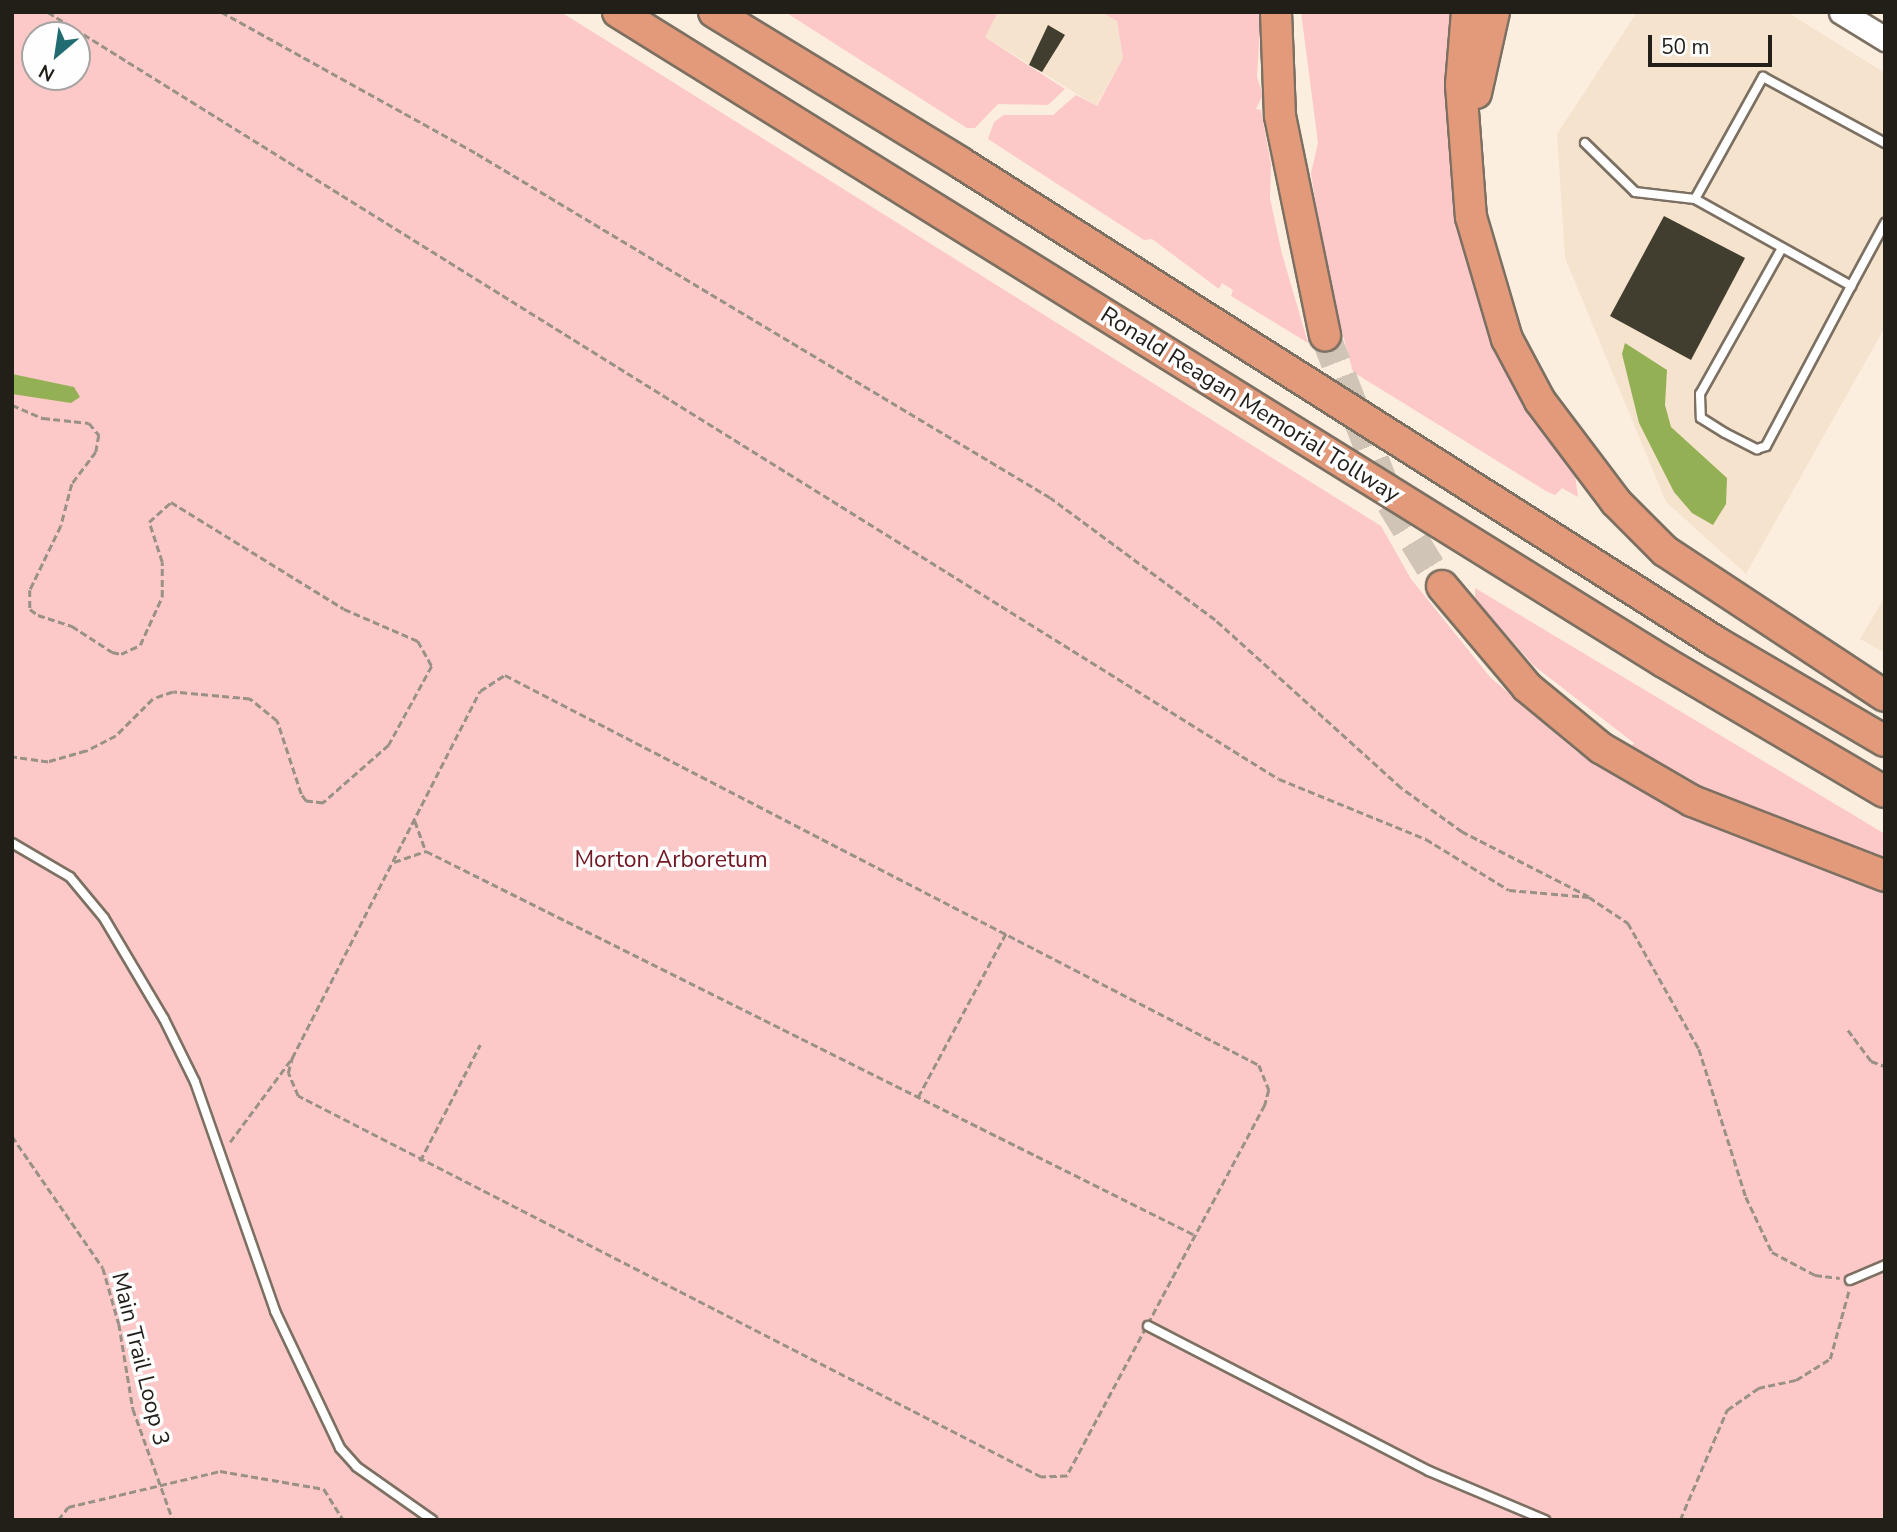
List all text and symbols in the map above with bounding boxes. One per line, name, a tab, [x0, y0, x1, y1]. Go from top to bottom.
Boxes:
north arrow	[21, 21, 91, 91]
scale bar	[1652, 21, 1776, 65]
text: 50 m	[1661, 33, 1710, 61]
text: N	[34, 58, 59, 87]
street label: Ronald Reagan Memorial Tollway	[1095, 301, 1405, 509]
park label: Morton Arboretum	[574, 846, 768, 874]
street label: Main Trail Loop 3	[105, 1269, 175, 1449]

